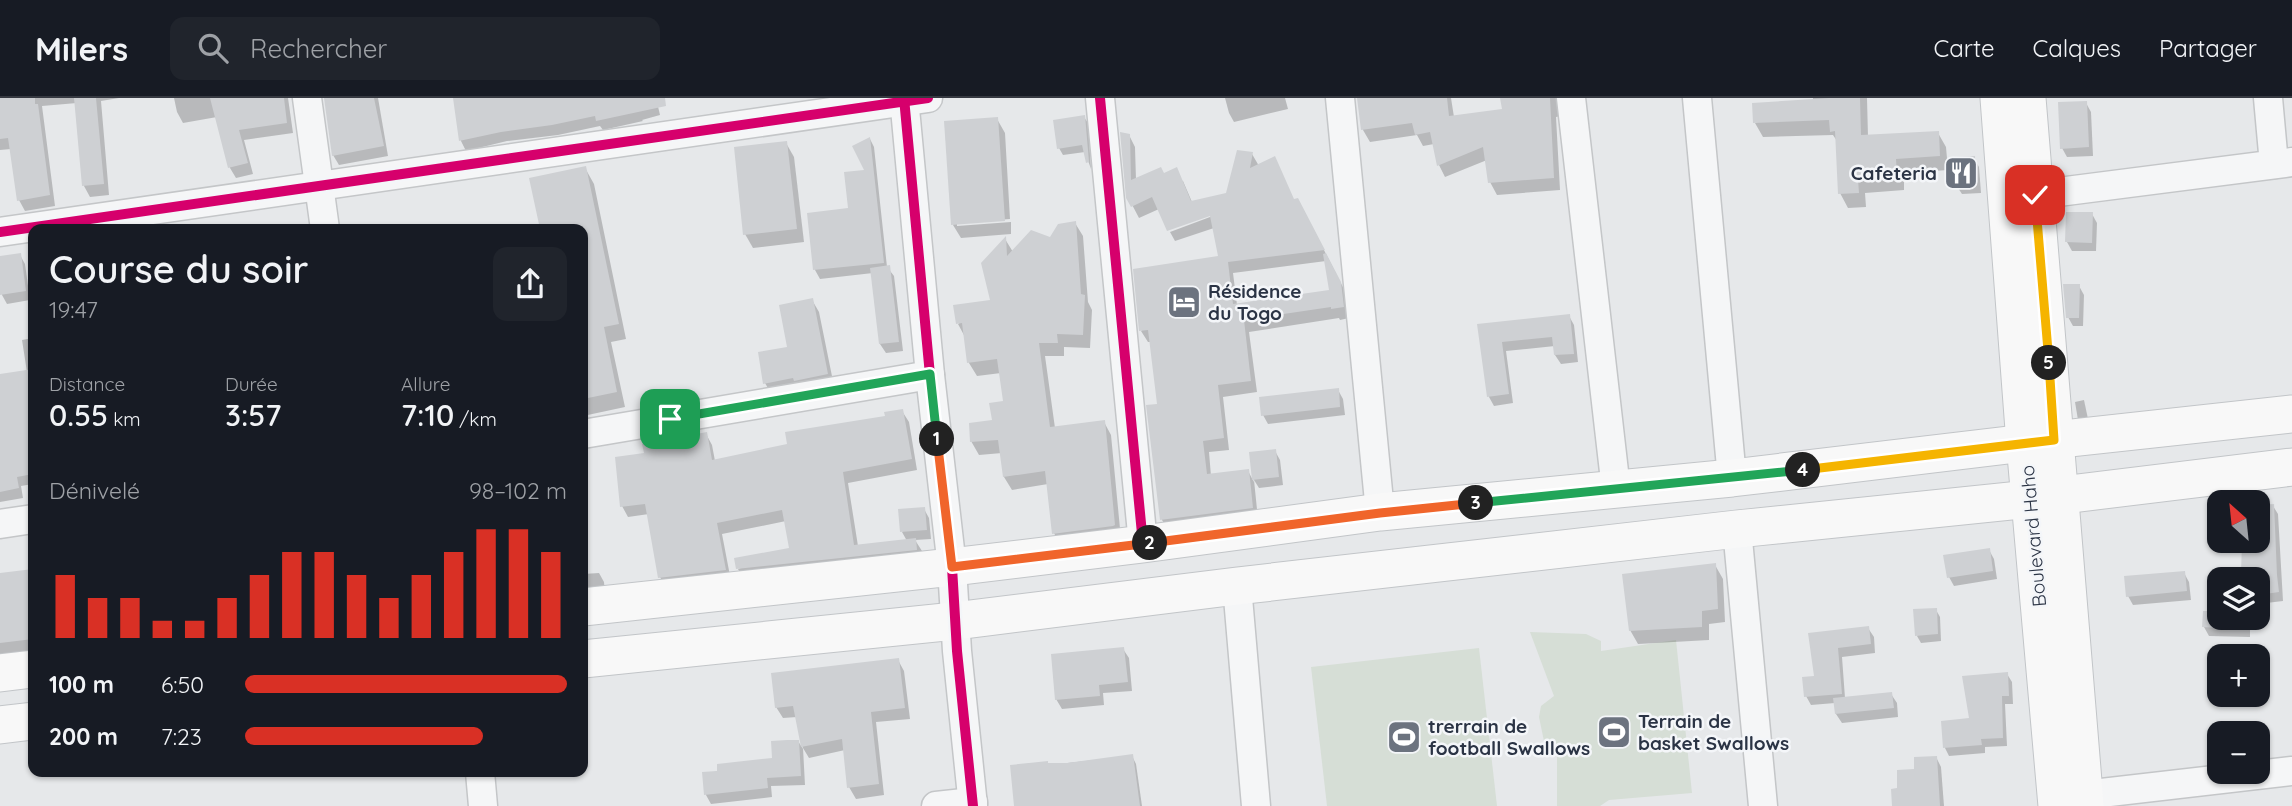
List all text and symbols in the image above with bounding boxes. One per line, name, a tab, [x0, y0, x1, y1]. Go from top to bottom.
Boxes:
search box	[170, 17, 660, 80]
text: Milers	[35, 28, 128, 69]
icon: search	[194, 29, 232, 67]
text: Rechercher	[250, 32, 387, 65]
text: Carte	[1933, 33, 1995, 63]
text: Calques	[2033, 33, 2121, 63]
text: Partager	[2159, 33, 2257, 63]
restaurant icon: Cafeteria	[1942, 154, 1980, 192]
place label: Cafeteria	[1851, 161, 1937, 185]
pin	[2005, 165, 2065, 225]
icon: check	[2016, 176, 2054, 214]
text: Course du soir	[49, 245, 308, 293]
button: share	[493, 247, 567, 321]
place label: Résidence du Togo	[1208, 279, 1301, 325]
hotel icon: Résidence du Togo	[1165, 283, 1203, 321]
text: 19:47	[49, 295, 98, 324]
pin: 5	[2032, 345, 2066, 380]
text: 5	[2043, 350, 2054, 374]
text: Distance	[49, 372, 125, 396]
text: Durée	[225, 372, 278, 396]
text: Allure	[401, 372, 450, 396]
pin	[640, 389, 700, 449]
text: 0.55	[49, 396, 108, 434]
text: 3:57	[225, 396, 281, 434]
text: 7:10	[401, 396, 454, 434]
icon: arrive	[651, 400, 689, 438]
text: km	[108, 407, 141, 431]
text: /km	[454, 407, 497, 431]
pin: 1	[920, 422, 954, 456]
text: 1	[933, 426, 940, 450]
pin: 4	[1786, 452, 1820, 488]
text: 4	[1797, 457, 1808, 481]
street label: Boulevard Haho	[2015, 464, 2051, 608]
text: Dénivelé	[49, 476, 140, 505]
text: 98–102 m	[469, 476, 567, 505]
pin: 3	[1458, 486, 1494, 520]
text: 3	[1470, 490, 1481, 514]
north arrow	[2207, 490, 2270, 553]
map controls	[2207, 490, 2270, 784]
pin: 2	[1132, 526, 1168, 560]
text: 2	[1144, 530, 1155, 554]
button: layers	[2207, 567, 2270, 630]
button: +	[2207, 644, 2270, 707]
text: 100 m	[49, 670, 114, 699]
text: 6:50	[161, 670, 204, 699]
place label: Terrain de basket Swallows	[1638, 709, 1789, 755]
sports icon: Terrain de basket Swallows	[1595, 713, 1633, 751]
place label: trerrain de football Swallows	[1428, 714, 1590, 760]
sports icon: trerrain de football Swallows	[1385, 718, 1423, 756]
button: −	[2207, 721, 2270, 784]
text: 200 m	[49, 722, 118, 751]
text: 7:23	[161, 722, 202, 751]

